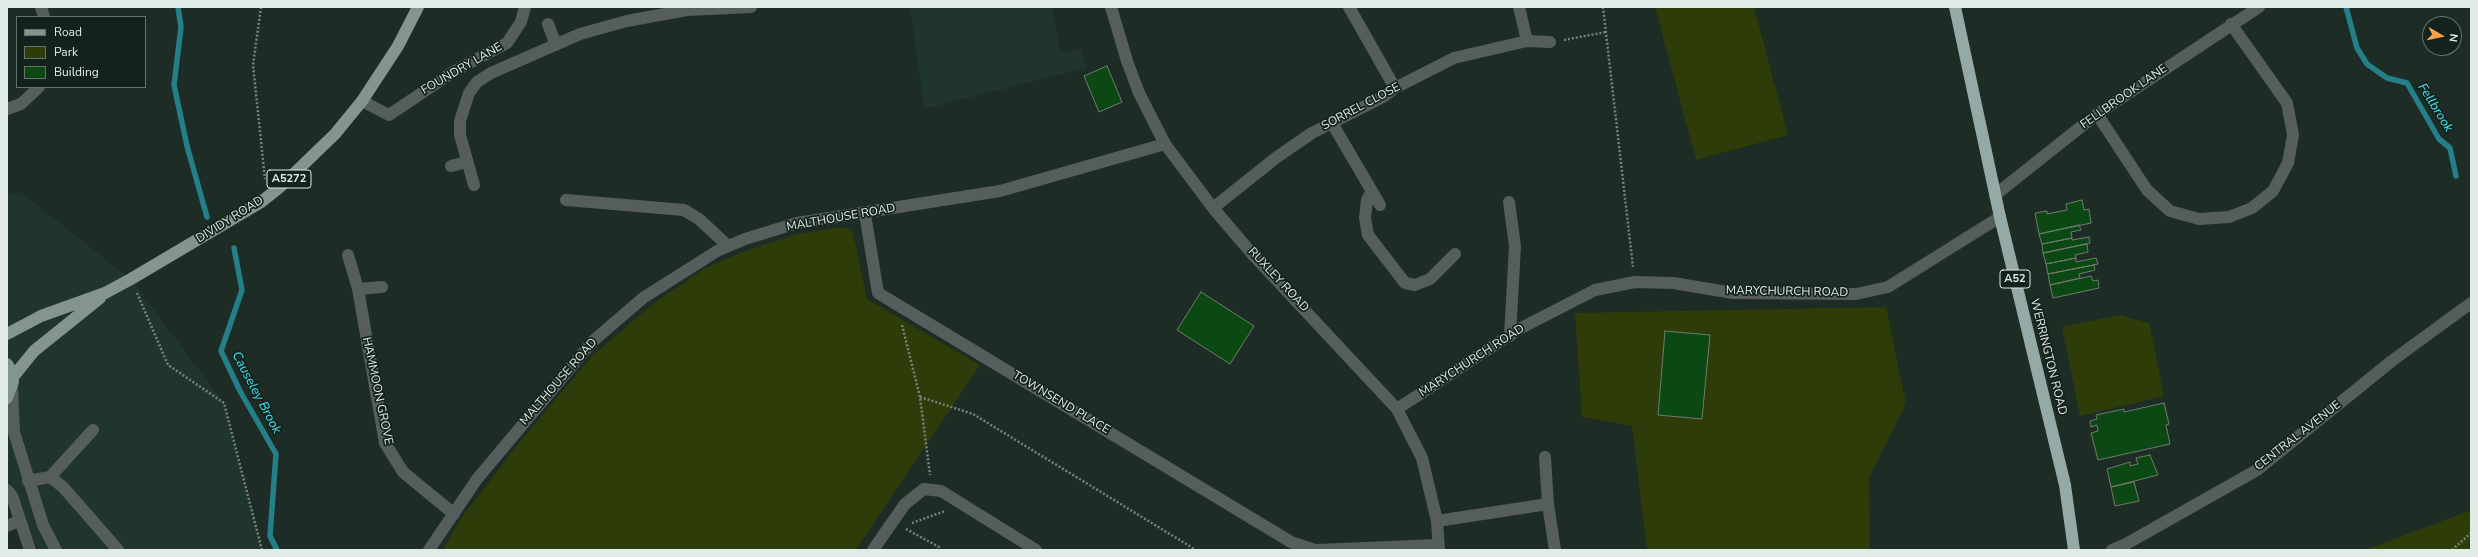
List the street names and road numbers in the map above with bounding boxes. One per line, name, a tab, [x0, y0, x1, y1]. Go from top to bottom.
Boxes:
street label: FOUNDRY LANE	[419, 40, 505, 98]
street label: FELLBROOK LANE	[2078, 62, 2170, 132]
street label: SORREL CLOSE	[1319, 80, 1403, 134]
road number: A5272	[267, 170, 311, 188]
street label: DIVIDY ROAD	[194, 194, 266, 246]
street label: MALTHOUSE ROAD	[785, 201, 897, 235]
street label: RUXLEY ROAD	[1245, 245, 1311, 315]
road number: A52	[2000, 270, 2030, 288]
street label: MARYCHURCH ROAD	[1726, 284, 1848, 300]
street label: WERRINGTON ROAD	[2027, 297, 2069, 417]
street label: MARYCHURCH ROAD	[1417, 322, 1527, 400]
street label: HAMMOON GROVE	[359, 336, 395, 446]
street label: MALTHOUSE ROAD	[517, 336, 601, 428]
street label: TOWNSEND PLACE	[1010, 368, 1112, 438]
street label: CENTRAL AVENUE	[2252, 398, 2344, 474]

